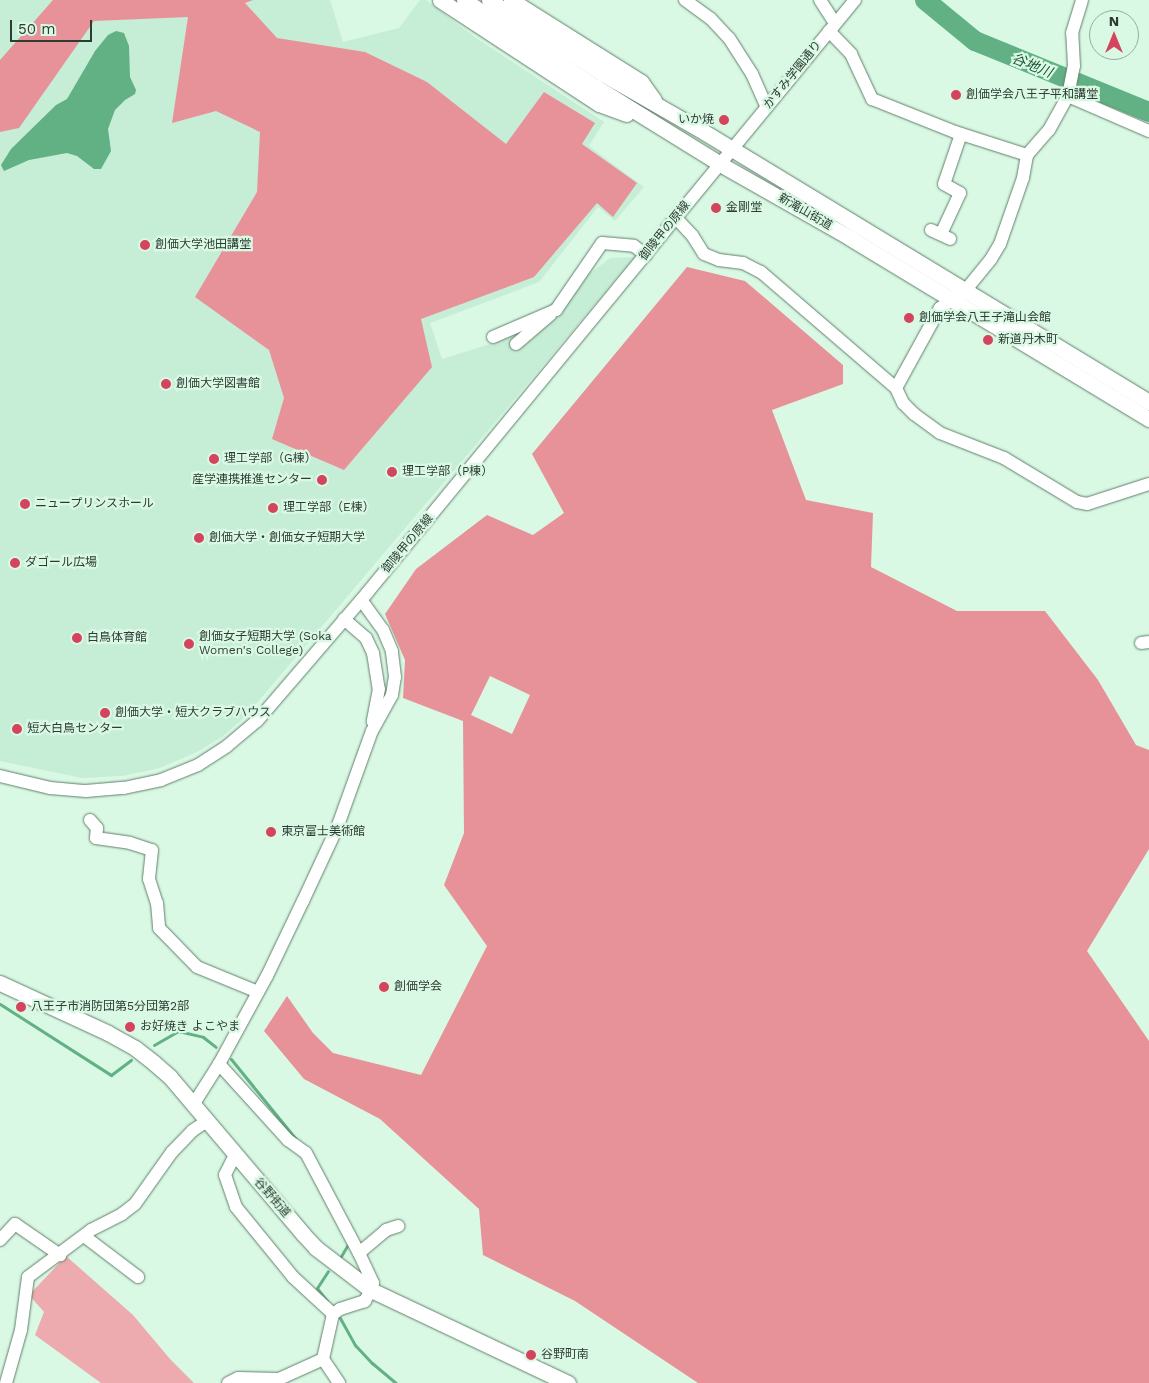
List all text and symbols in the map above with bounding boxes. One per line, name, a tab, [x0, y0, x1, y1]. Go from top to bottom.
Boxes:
scale bar	[12, 10, 95, 42]
north arrow	[1089, 10, 1139, 60]
text: N	[1109, 13, 1119, 29]
text: 50 m	[18, 20, 55, 38]
street label: かすみ学園通り	[761, 38, 825, 112]
water label: 谷地川	[1009, 49, 1055, 81]
place label: 創価学会八王子平和講堂	[966, 88, 1098, 102]
marker: 創価学会八王子平和講堂	[950, 89, 962, 101]
place label: いか焼	[678, 113, 714, 127]
marker: いか焼	[718, 114, 730, 126]
street label: 新滝山街道	[775, 191, 835, 233]
street label: 御陵甲の原線	[637, 198, 693, 264]
place label: 金剛堂	[726, 201, 762, 215]
marker: 金剛堂	[710, 202, 722, 214]
place label: 創価大学池田講堂	[155, 238, 251, 252]
marker: 創価大学池田講堂	[139, 239, 151, 251]
place label: 創価学会八王子滝山会館	[919, 311, 1051, 325]
marker: 創価学会八王子滝山会館	[903, 312, 915, 324]
place label: 新道丹木町	[998, 333, 1058, 347]
marker: 新道丹木町	[982, 334, 994, 346]
place label: 創価大学図書館	[176, 377, 260, 391]
marker: 創価大学図書館	[160, 378, 172, 390]
place label: 理工学部（G棟）	[224, 452, 317, 466]
marker: 理工学部（G棟）	[208, 453, 220, 465]
place label: 理工学部（P棟）	[402, 465, 493, 479]
marker: 理工学部（P棟）	[386, 466, 398, 478]
place label: 産学連携推進センター	[192, 473, 312, 487]
marker: 産学連携推進センター	[316, 474, 328, 486]
place label: ニュープリンスホール	[35, 497, 155, 511]
marker: ニュープリンスホール	[19, 498, 31, 510]
place label: 理工学部（E棟）	[283, 501, 375, 515]
marker: 理工学部（E棟）	[267, 502, 279, 514]
street label: 御陵甲の原線	[379, 512, 437, 576]
place label: 創価大学・創価女子短期大学	[209, 531, 365, 545]
marker: 創価大学・創価女子短期大学	[193, 532, 205, 544]
place label: ダゴール広場	[25, 556, 97, 570]
marker: ダゴール広場	[9, 557, 21, 569]
place label: 創価女子短期大学 (Soka Women's College)	[199, 630, 331, 658]
place label: 白鳥体育館	[87, 631, 147, 645]
marker: 白鳥体育館	[71, 632, 83, 644]
marker: 創価女子短期大学 (Soka Women's College)	[183, 638, 195, 650]
place label: 創価大学・短大クラブハウス	[115, 706, 271, 720]
marker: 創価大学・短大クラブハウス	[99, 707, 111, 719]
place label: 短大白鳥センター	[27, 722, 123, 736]
marker: 短大白鳥センター	[11, 723, 23, 735]
place label: 東京富士美術館	[281, 825, 365, 839]
marker: 東京富士美術館	[265, 826, 277, 838]
place label: 創価学会	[394, 980, 442, 994]
marker: 創価学会	[378, 981, 390, 993]
place label: 八王子市消防団第5分団第2部	[31, 1000, 189, 1014]
marker: 八王子市消防団第5分団第2部	[15, 1001, 27, 1013]
place label: お好焼き よこやま	[140, 1020, 240, 1034]
marker: お好焼き よこやま	[124, 1021, 136, 1033]
street label: 谷野街道	[251, 1175, 293, 1221]
place label: 谷野町南	[541, 1348, 589, 1362]
marker: 谷野町南	[525, 1349, 537, 1361]

